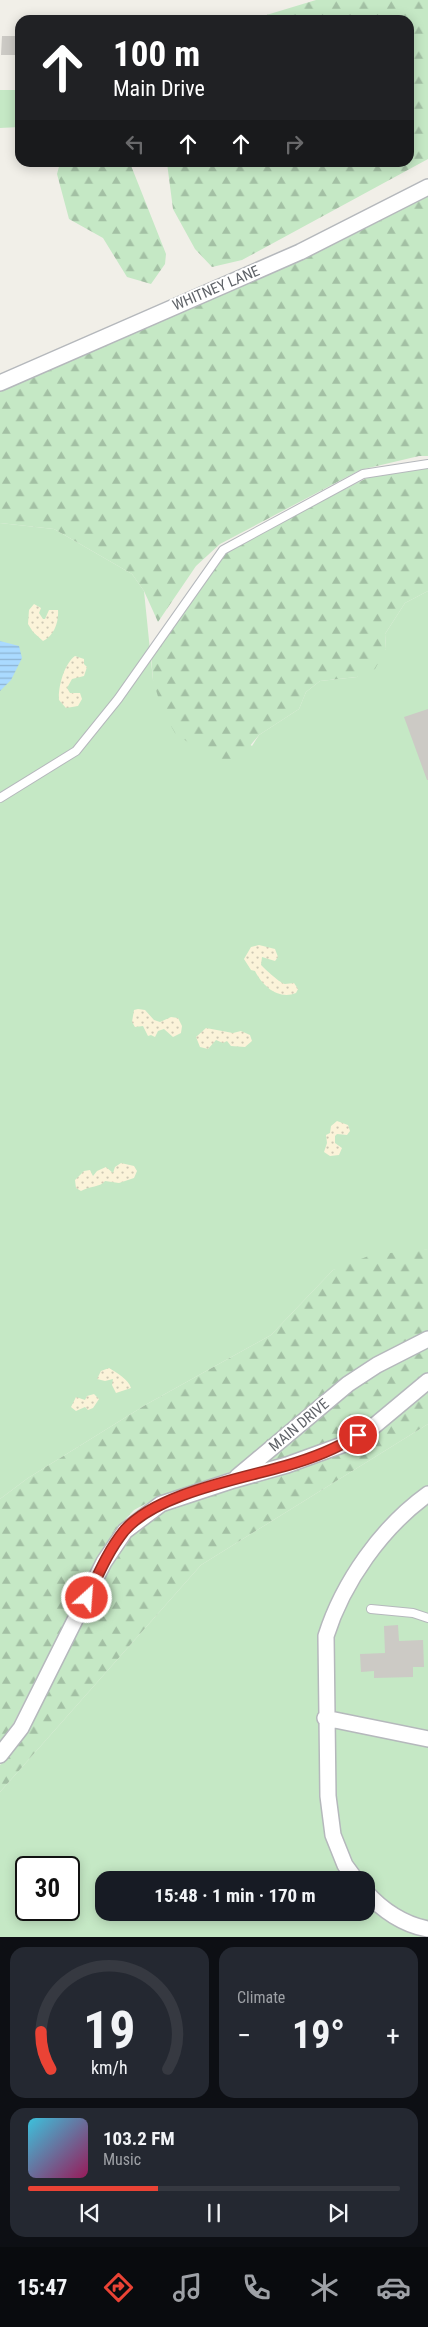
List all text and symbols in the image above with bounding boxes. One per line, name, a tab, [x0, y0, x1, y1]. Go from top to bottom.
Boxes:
text: 100 m	[113, 34, 200, 75]
icon: ahead	[30, 35, 95, 100]
text: Main Drive	[113, 76, 205, 101]
icon: left	[121, 130, 149, 158]
icon: ahead	[174, 130, 202, 158]
icon: ahead	[227, 130, 255, 158]
icon: right	[280, 130, 308, 158]
street label: WHITNEY LANE	[170, 262, 262, 314]
street label: MAIN DRIVE	[265, 1395, 333, 1455]
pin	[337, 1414, 379, 1456]
icon: arrive	[344, 1421, 372, 1449]
position arrow	[60, 1571, 112, 1623]
speed limit sign: 30	[15, 1856, 80, 1921]
text: 15:48 · 1 min · 170 m	[154, 1884, 316, 1907]
text: Climate	[237, 1988, 285, 2007]
text: 19	[83, 2000, 136, 2061]
text: 19°	[292, 2013, 345, 2057]
text: −	[237, 2019, 251, 2052]
text: +	[386, 2019, 400, 2052]
text: km/h	[91, 2057, 128, 2078]
text: 103.2 FM	[103, 2127, 175, 2150]
text: Music	[103, 2150, 141, 2169]
icon: previous	[76, 2199, 104, 2227]
icon: pause	[200, 2199, 228, 2227]
icon: next	[324, 2199, 352, 2227]
icon: directions	[101, 2270, 136, 2305]
icon: music	[170, 2270, 205, 2305]
icon: phone	[239, 2270, 274, 2305]
icon: climate	[307, 2270, 342, 2305]
icon: car	[376, 2270, 411, 2305]
text: 15:47	[17, 2275, 67, 2300]

